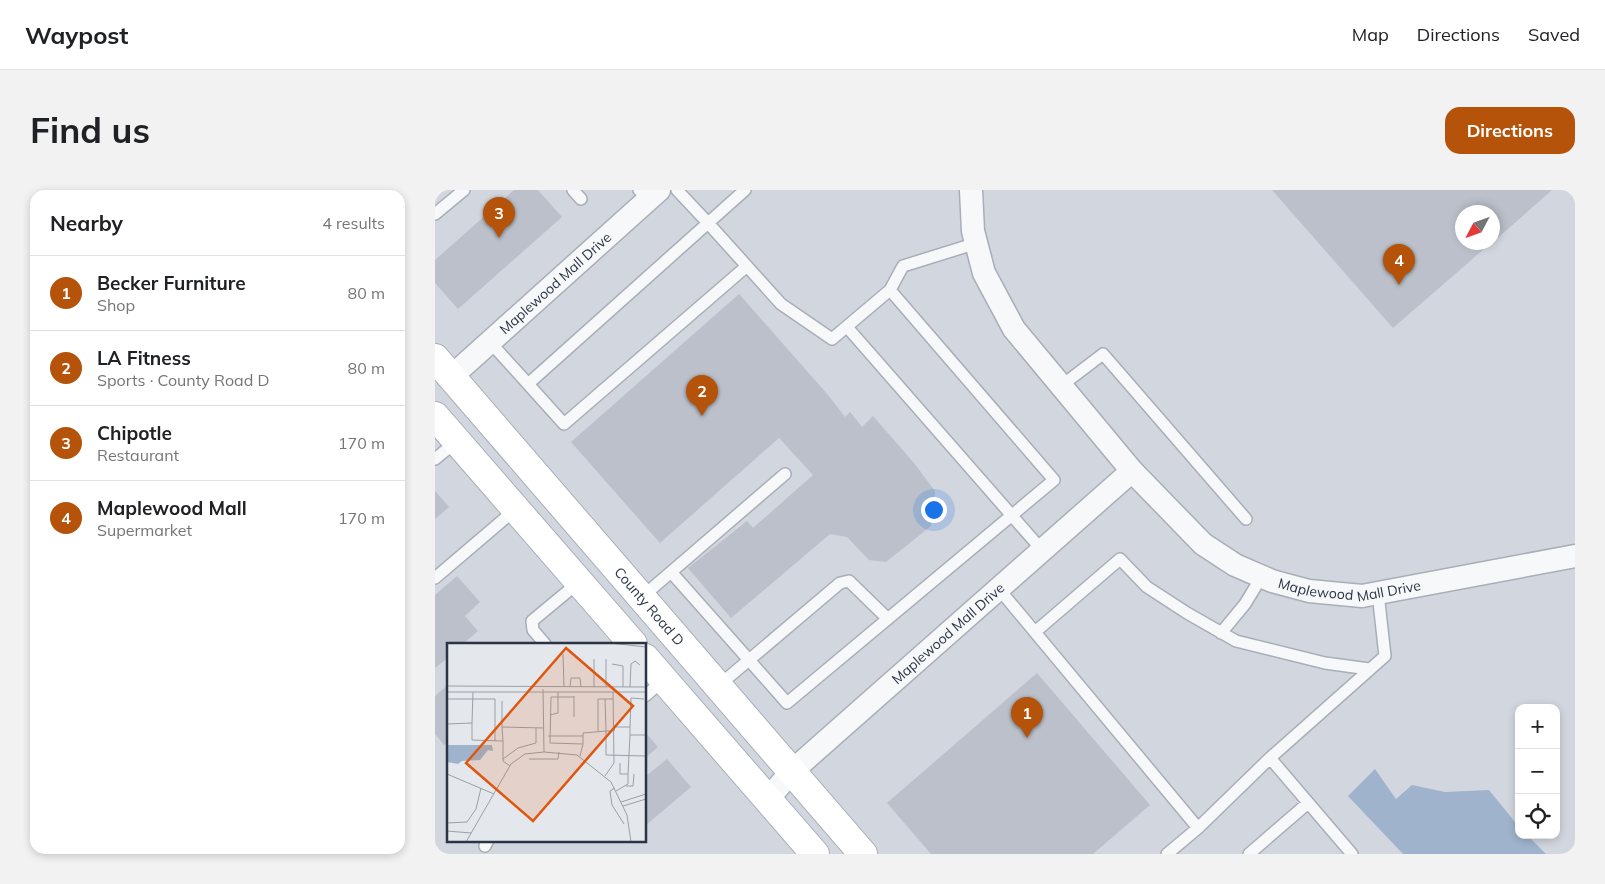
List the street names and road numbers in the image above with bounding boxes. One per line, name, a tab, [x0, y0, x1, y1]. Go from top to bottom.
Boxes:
street label: Maplewood Mall Drive	[496, 228, 615, 338]
street label: County Road D	[610, 563, 688, 649]
street label: Maplewood Mall Drive	[1276, 574, 1422, 606]
street label: Maplewood Mall Drive	[888, 579, 1008, 688]

